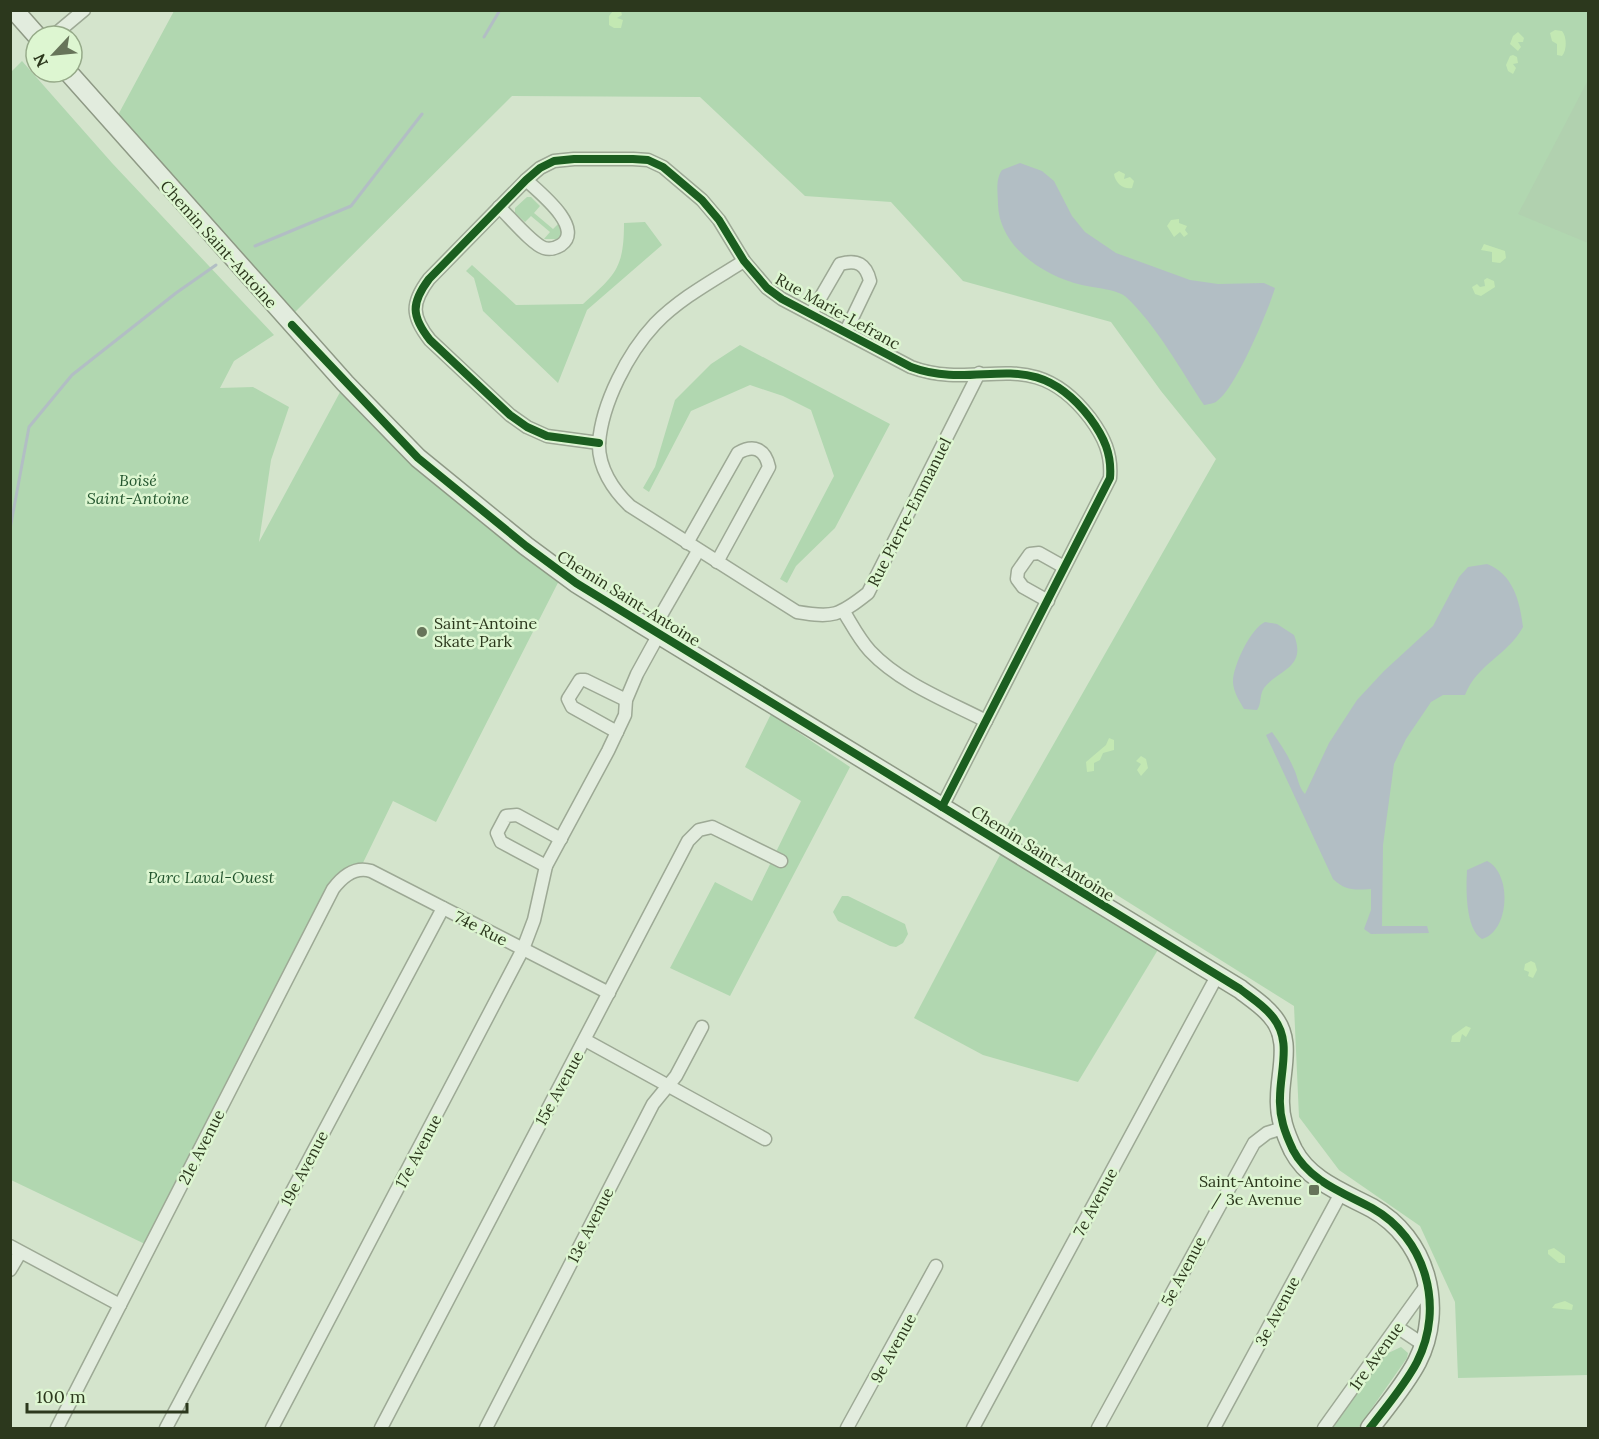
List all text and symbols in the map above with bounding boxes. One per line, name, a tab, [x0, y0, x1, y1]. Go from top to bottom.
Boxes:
north arrow	[24, 24, 84, 84]
text: N	[29, 51, 52, 71]
street label: Chemin Saint-Antoine	[156, 176, 282, 312]
street label: Rue Marie-Lefranc	[772, 268, 904, 354]
street label: Rue Pierre-Emmanuel	[863, 434, 955, 590]
park label: Boisé Saint-Antoine	[87, 470, 190, 508]
street label: Chemin Saint-Antoine	[554, 546, 705, 650]
place label: Saint-Antoine Skate Park	[434, 613, 537, 651]
marker: Saint-Antoine Skate Park	[415, 625, 429, 639]
street label: Chemin Saint-Antoine	[968, 801, 1119, 905]
park label: Parc Laval-Ouest	[148, 867, 274, 887]
street label: 74e Rue	[451, 906, 511, 950]
street label: 15e Avenue	[530, 1047, 588, 1129]
street label: 21e Avenue	[174, 1106, 229, 1188]
street label: 17e Avenue	[390, 1111, 446, 1191]
street label: 19e Avenue	[276, 1127, 332, 1209]
street label: 7e Avenue	[1069, 1164, 1121, 1240]
place label: Saint-Antoine / 3e Avenue	[1199, 1171, 1302, 1210]
marker: Saint-Antoine / 3e Avenue	[1307, 1183, 1321, 1197]
street label: 13e Avenue	[562, 1184, 618, 1266]
street label: 5e Avenue	[1156, 1233, 1210, 1309]
street label: 3e Avenue	[1250, 1272, 1304, 1349]
street label: 9e Avenue	[866, 1309, 920, 1386]
street label: 1re Avenue	[1344, 1318, 1408, 1394]
scale bar	[27, 1376, 188, 1414]
text: 100 m	[36, 1385, 86, 1408]

